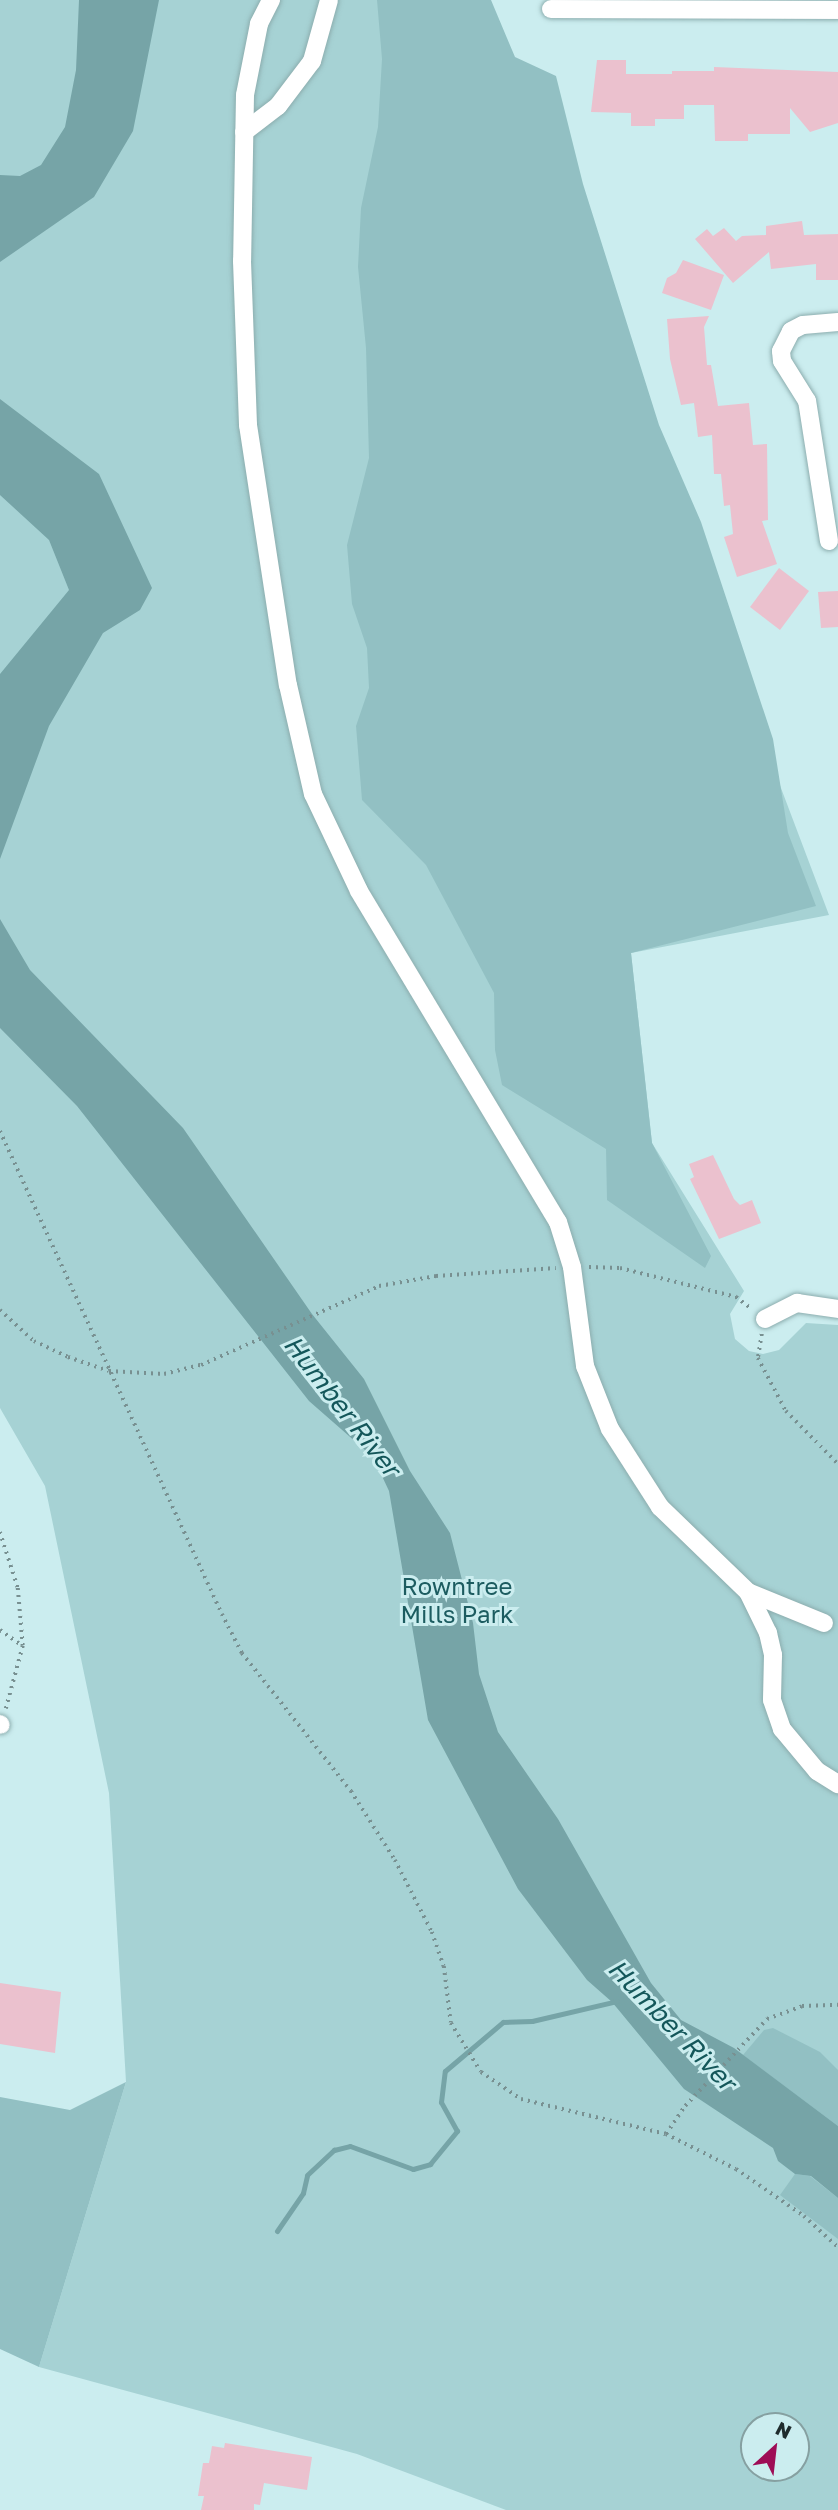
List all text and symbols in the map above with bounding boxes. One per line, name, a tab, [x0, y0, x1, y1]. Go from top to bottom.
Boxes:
water label: Humber River	[277, 1329, 407, 1483]
park label: Rowntree Mills Park	[400, 1572, 514, 1628]
water label: Humber River	[602, 1953, 742, 2097]
north arrow	[740, 2412, 810, 2482]
text: N	[772, 2416, 796, 2443]

